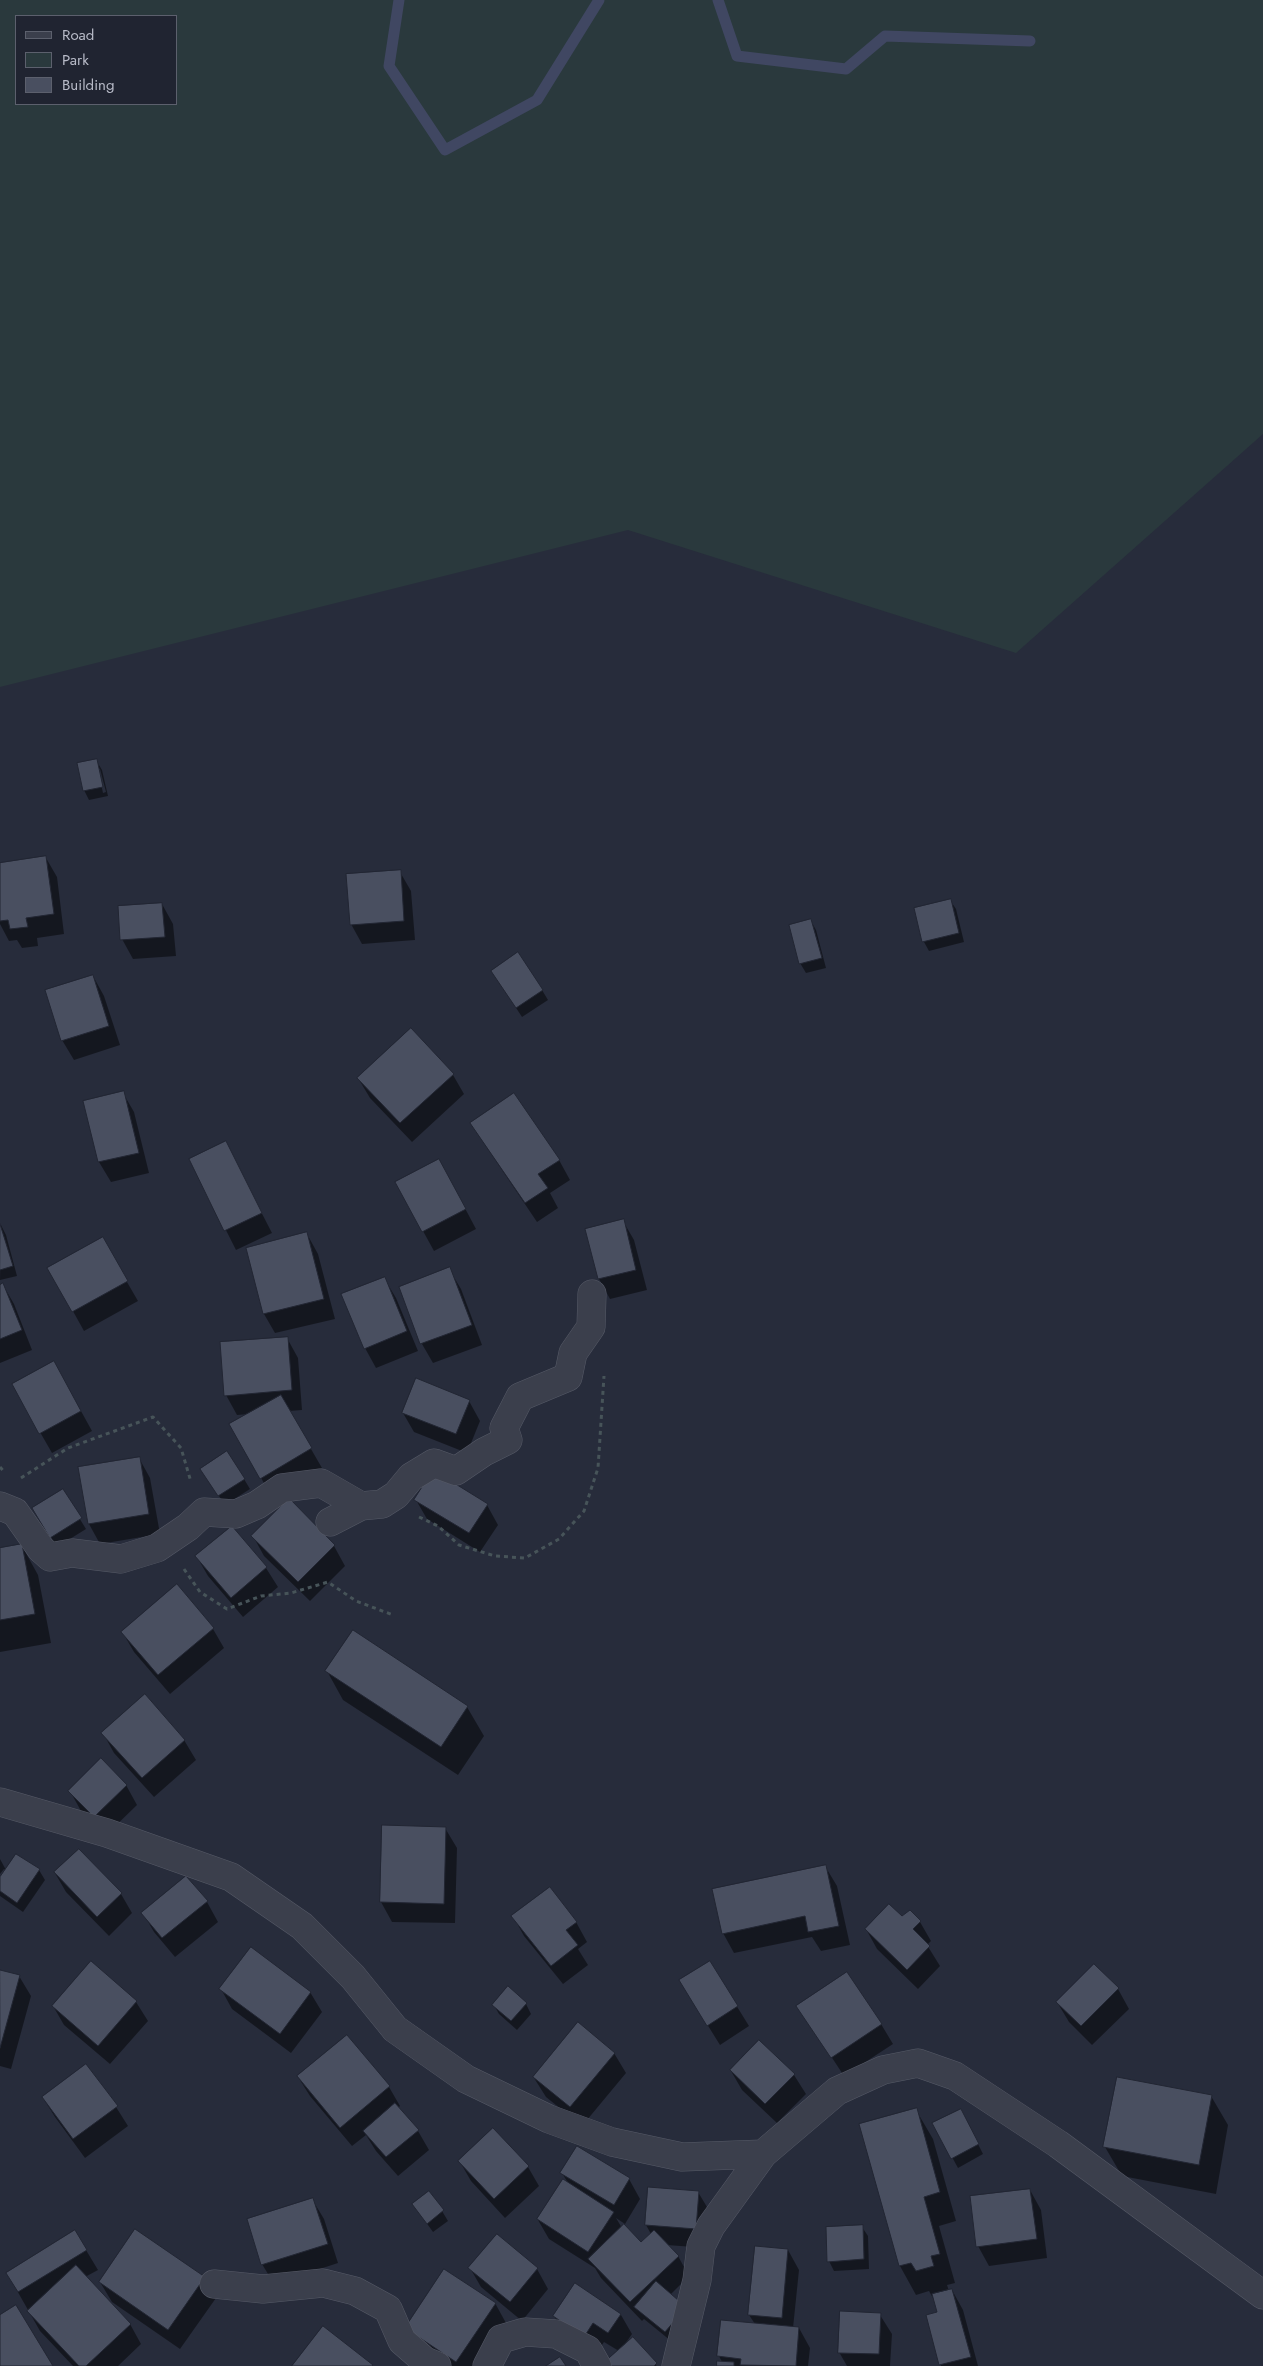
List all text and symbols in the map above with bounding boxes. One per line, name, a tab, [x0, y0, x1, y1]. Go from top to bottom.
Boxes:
legend	[15, 15, 178, 105]
text: Road	[62, 24, 94, 46]
text: Park	[62, 49, 89, 71]
text: Building	[62, 74, 114, 96]

